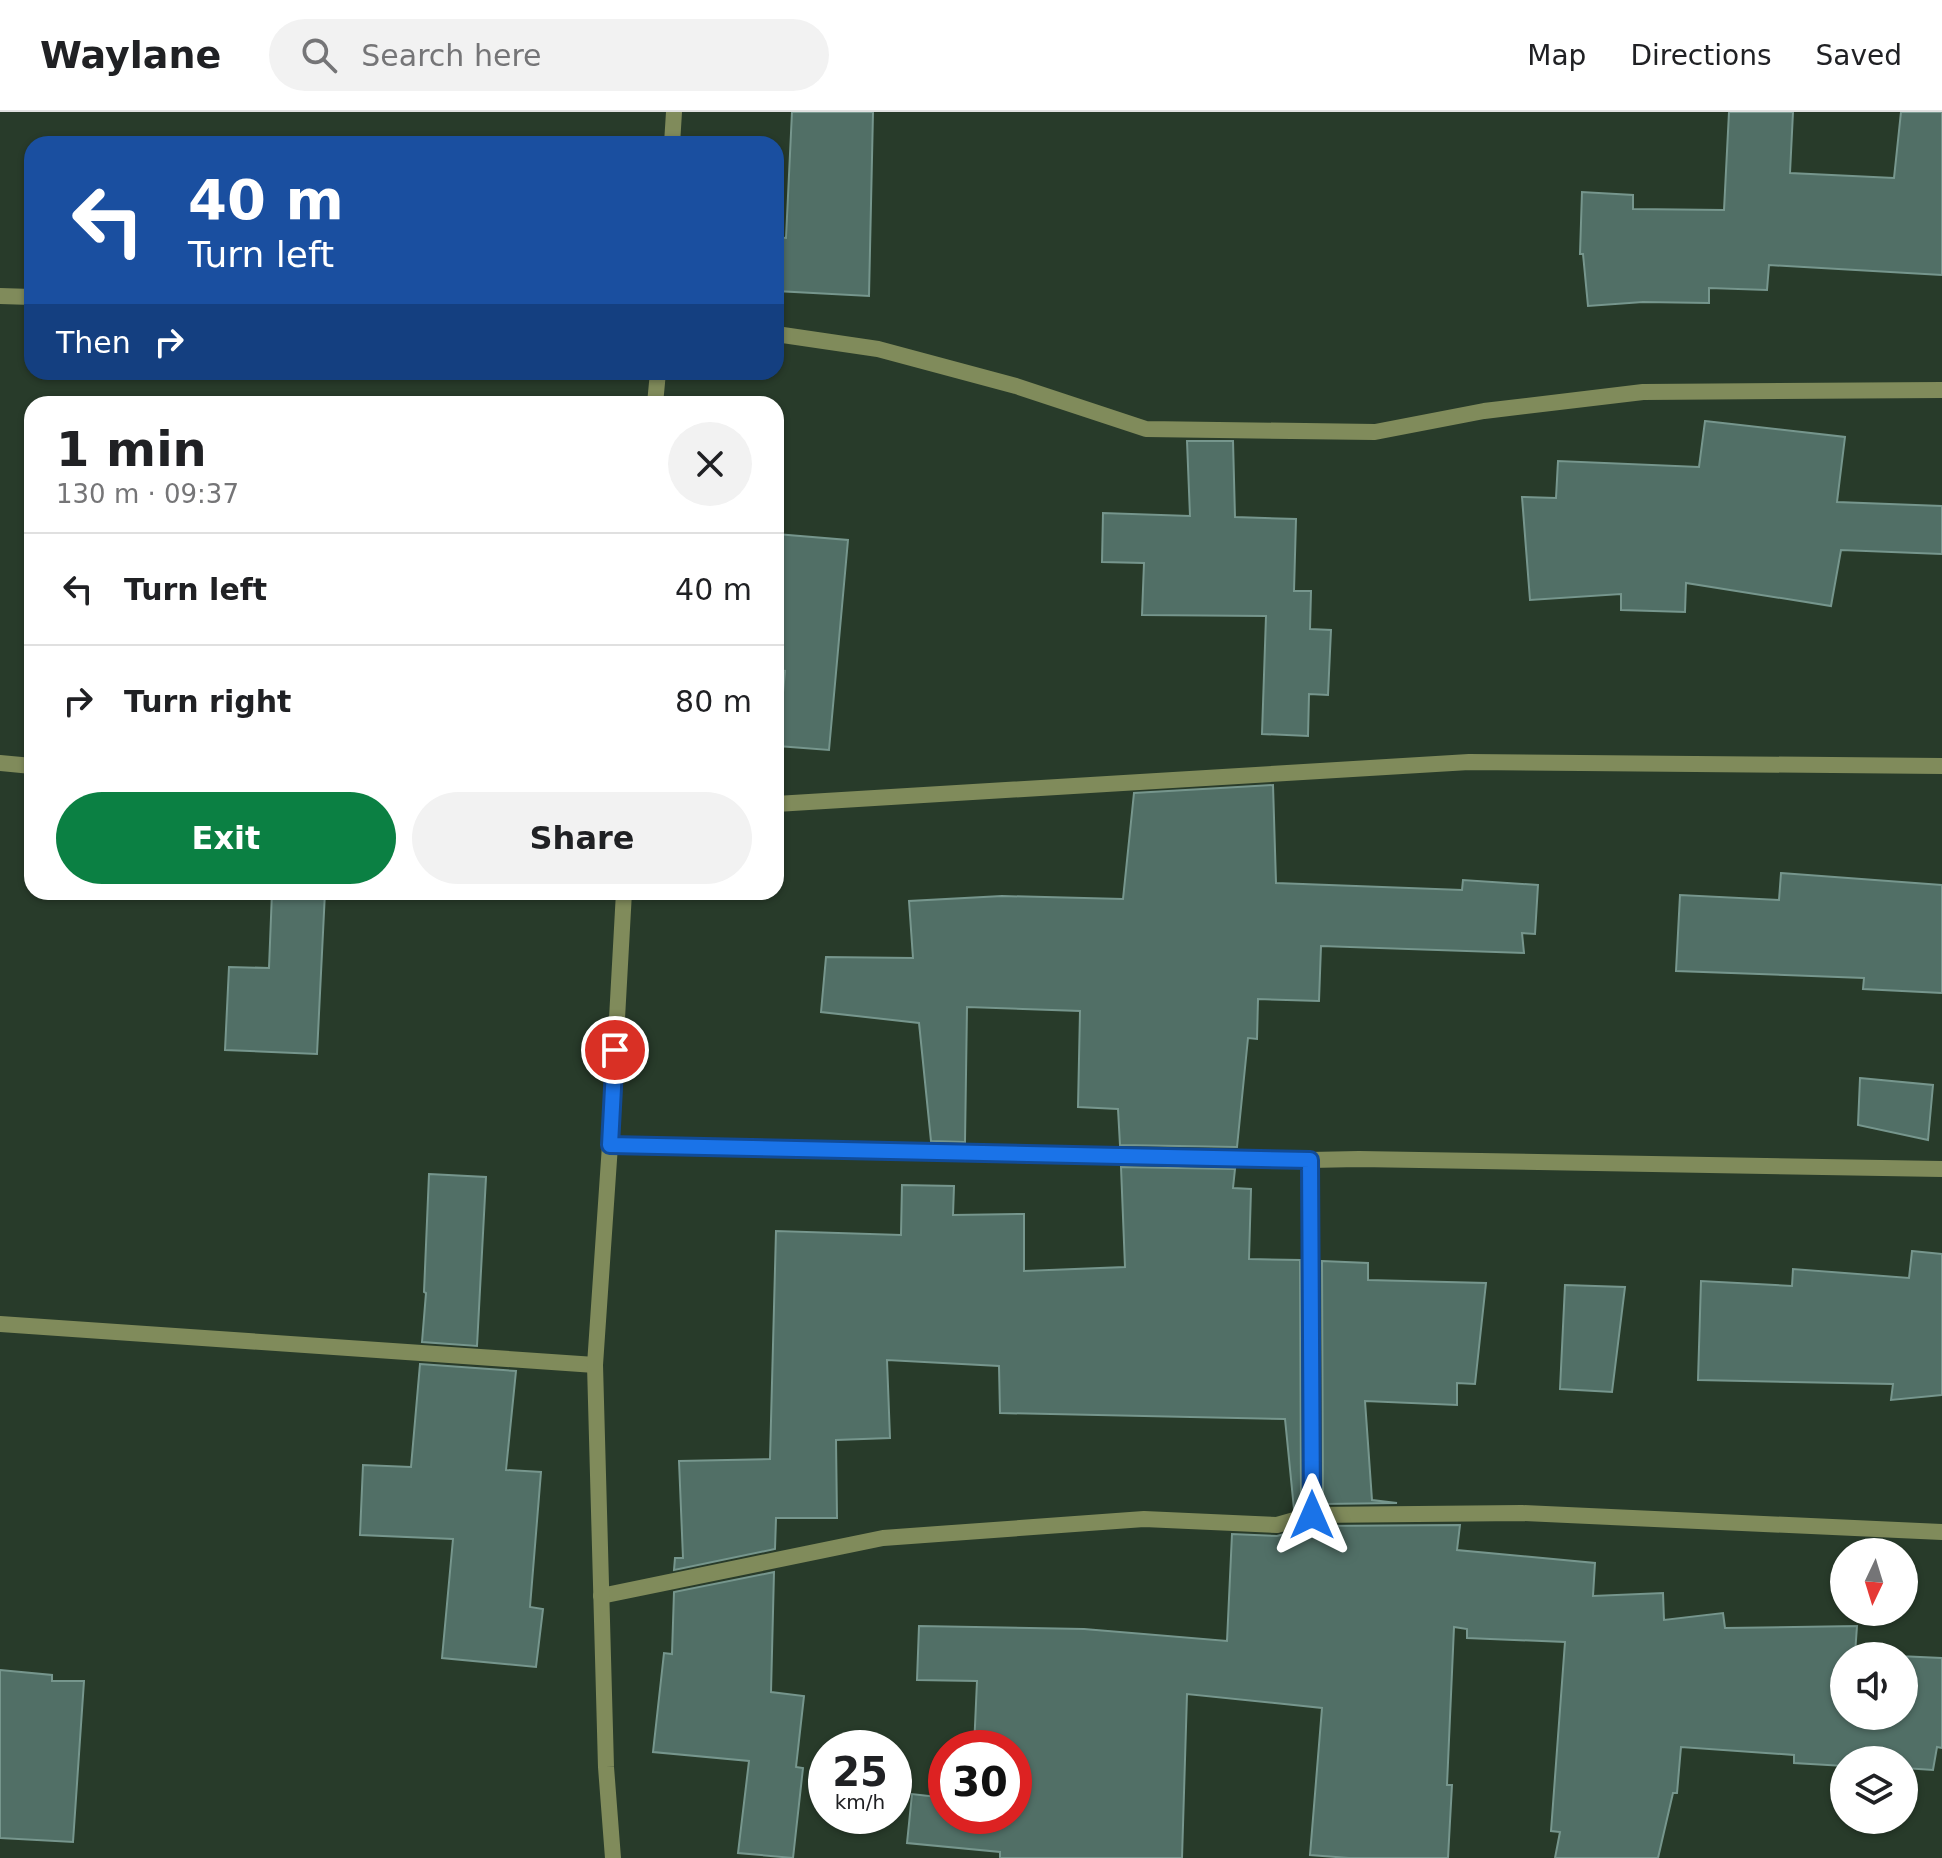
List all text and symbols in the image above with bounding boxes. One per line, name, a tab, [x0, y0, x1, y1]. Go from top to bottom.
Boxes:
search box	[269, 19, 829, 91]
text: Waylane	[40, 33, 221, 77]
icon: search	[297, 33, 341, 77]
text: Search here	[361, 38, 542, 73]
text: Map	[1527, 39, 1586, 72]
text: Directions	[1630, 39, 1771, 72]
text: Saved	[1815, 39, 1902, 72]
text: 40 m	[188, 167, 344, 232]
icon: left	[56, 168, 160, 272]
text: Turn left	[188, 234, 334, 275]
icon: right	[147, 320, 191, 364]
text: Then	[56, 325, 131, 360]
text: 1 min	[56, 421, 207, 477]
button: close	[668, 422, 752, 506]
text: 130 m · 09:37	[56, 479, 239, 509]
icon: left	[56, 567, 100, 611]
text: Turn left	[124, 572, 267, 607]
text: 40 m	[675, 572, 752, 607]
icon: right	[56, 679, 100, 723]
text: Turn right	[124, 684, 291, 719]
text: 80 m	[675, 684, 752, 719]
button: Exit	[56, 792, 396, 884]
button: Share	[412, 792, 752, 884]
pin	[581, 1016, 649, 1084]
icon: arrive	[593, 1028, 637, 1072]
position arrow	[1270, 1473, 1354, 1557]
north arrow	[1830, 1538, 1918, 1626]
map controls	[1830, 1538, 1918, 1834]
button: sound	[1830, 1642, 1918, 1730]
speed limit sign: 30	[928, 1730, 1032, 1834]
button: layers	[1830, 1746, 1918, 1834]
text: 25	[832, 1749, 888, 1795]
text: km/h	[835, 1790, 885, 1814]

